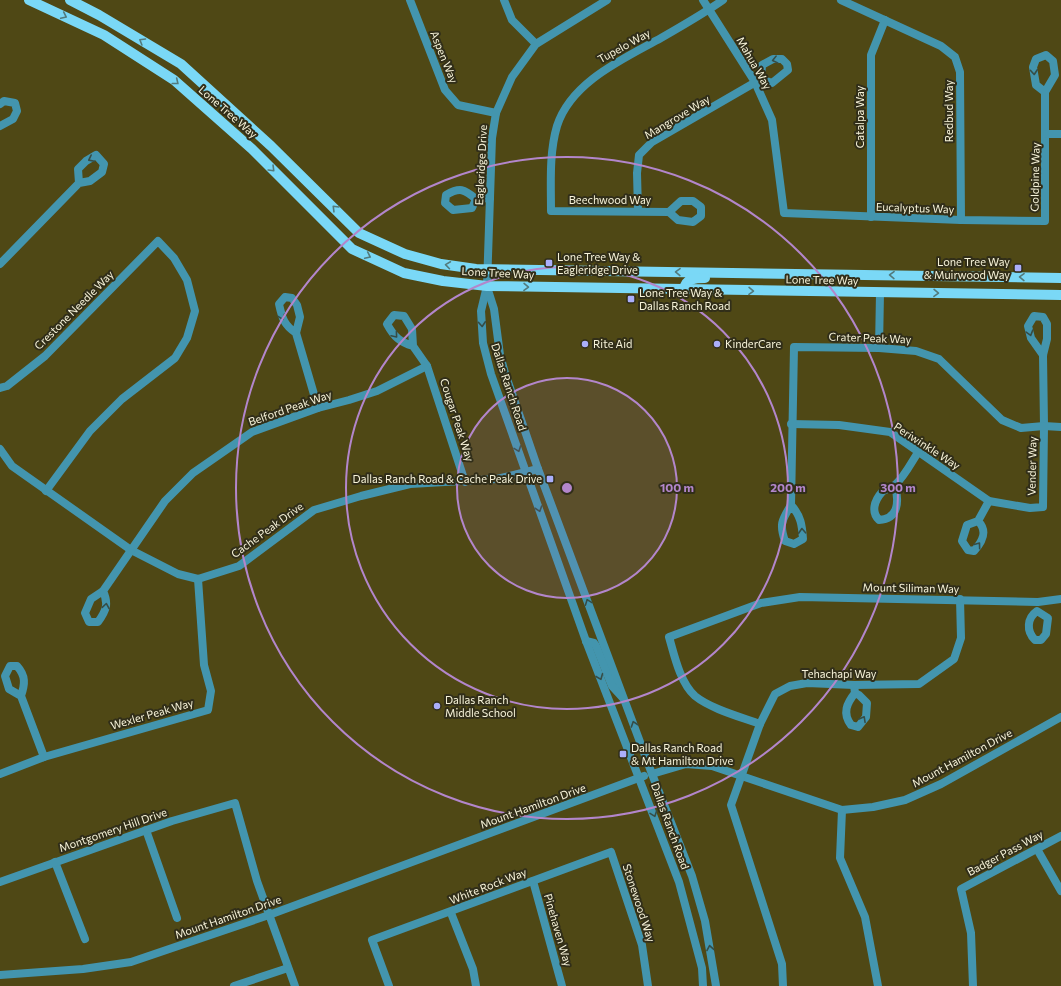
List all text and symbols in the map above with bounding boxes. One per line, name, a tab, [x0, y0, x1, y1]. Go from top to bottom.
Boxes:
one-way arrow	[60, 11, 68, 19]
street label: Tupelo Way	[595, 26, 653, 65]
street label: Aspen Way	[428, 29, 461, 85]
street label: Mahua Way	[734, 34, 775, 92]
one-way arrow	[139, 38, 146, 45]
one-way arrow	[771, 56, 778, 64]
one-way arrow	[1030, 69, 1039, 75]
one-way arrow	[171, 78, 178, 85]
street label: Redbud Way	[942, 80, 955, 142]
street label: Lone Tree Way	[196, 83, 260, 141]
street label: Catalpa Way	[853, 85, 866, 148]
street label: Mangrove Way	[642, 92, 712, 141]
street label: Eagleridge Drive	[472, 124, 489, 206]
street label: Goldpine Way	[1027, 142, 1042, 212]
one-way arrow	[88, 154, 95, 162]
one-way arrow	[267, 164, 275, 172]
street label: Beechwood Way	[569, 193, 652, 206]
street label: Eucalyptus Way	[876, 200, 955, 215]
one-way arrow	[332, 206, 340, 213]
place label: Lone Tree Way & Eagleridge Drive	[557, 250, 640, 276]
one-way arrow	[363, 251, 371, 259]
place label: Lone Tree Way & Muirwood Way	[924, 255, 1010, 281]
marker: Lone Tree Way & Eagleridge Drive	[544, 258, 554, 268]
one-way arrow	[445, 261, 452, 270]
marker: Lone Tree Way & Muirwood Way	[1013, 263, 1023, 273]
street label: Lone Tree Way	[461, 264, 535, 281]
street label: Crestone Needle Way	[31, 267, 116, 352]
one-way arrow	[675, 268, 681, 276]
one-way arrow	[889, 271, 895, 280]
street label: Lone Tree Way	[785, 272, 859, 287]
one-way arrow	[1019, 273, 1025, 282]
one-way arrow	[523, 283, 529, 291]
place label: Lone Tree Way & Dallas Ranch Road	[639, 286, 730, 312]
one-way arrow	[748, 286, 754, 295]
one-way arrow	[933, 289, 939, 297]
marker: Lone Tree Way & Dallas Ranch Road	[626, 294, 636, 304]
one-way arrow	[278, 314, 286, 321]
one-way arrow	[477, 321, 486, 327]
one-way arrow	[1025, 329, 1034, 336]
one-way arrow	[390, 330, 397, 338]
street label: Crater Peak Way	[829, 330, 912, 345]
place label: Rite Aid	[593, 337, 632, 350]
place label: KinderCare	[725, 337, 782, 350]
marker: Rite Aid	[580, 339, 590, 349]
marker: KinderCare	[712, 339, 722, 349]
street label: Dallas Ranch Road	[489, 341, 530, 432]
street label: Cougar Peak Way	[438, 377, 477, 463]
street label: Belford Peak Way	[246, 387, 334, 428]
street label: Periwinkle Way	[892, 419, 963, 472]
street label: Vender Way	[1024, 436, 1039, 496]
one-way arrow	[513, 445, 522, 452]
place label: Dallas Ranch Road & Cache Peak Drive	[353, 472, 542, 485]
marker: Dallas Ranch Road & Cache Peak Drive	[545, 474, 555, 484]
text: 100 m	[660, 480, 694, 494]
text: 200 m	[770, 480, 806, 494]
text: 300 m	[880, 480, 916, 494]
centre of rings	[560, 481, 574, 495]
street label: Cache Peak Drive	[228, 499, 305, 560]
one-way arrow	[535, 506, 543, 513]
one-way arrow	[798, 528, 806, 534]
one-way arrow	[973, 542, 981, 549]
street label: Mount Siliman Way	[863, 580, 960, 595]
one-way arrow	[585, 598, 593, 605]
one-way arrow	[101, 603, 110, 609]
street label: Tehachapi Way	[802, 667, 877, 680]
one-way arrow	[596, 674, 604, 681]
place label: Dallas Ranch Middle School	[445, 693, 516, 719]
street label: Wexler Peak Way	[109, 695, 195, 732]
marker: Dallas Ranch Middle School	[432, 701, 442, 711]
one-way arrow	[858, 716, 865, 723]
one-way arrow	[630, 720, 639, 727]
street label: Mount Hamilton Drive	[910, 726, 1014, 789]
place label: Dallas Ranch Road & Mt Hamilton Drive	[631, 741, 733, 767]
marker: Dallas Ranch Road & Mt Hamilton Drive	[618, 749, 628, 759]
street label: Mount Hamilton Drive	[478, 780, 588, 831]
street label: Dallas Ranch Road	[649, 781, 692, 871]
street label: Montgomery Hill Drive	[57, 805, 169, 854]
one-way arrow	[649, 811, 657, 818]
street label: Badger Pass Way	[965, 827, 1045, 878]
street label: Stonewood Way	[621, 862, 658, 944]
street label: White Rock Way	[447, 865, 529, 906]
street label: Mount Hamilton Drive	[173, 892, 283, 941]
street label: Pinehaven Way	[542, 892, 575, 968]
one-way arrow	[706, 944, 714, 951]

